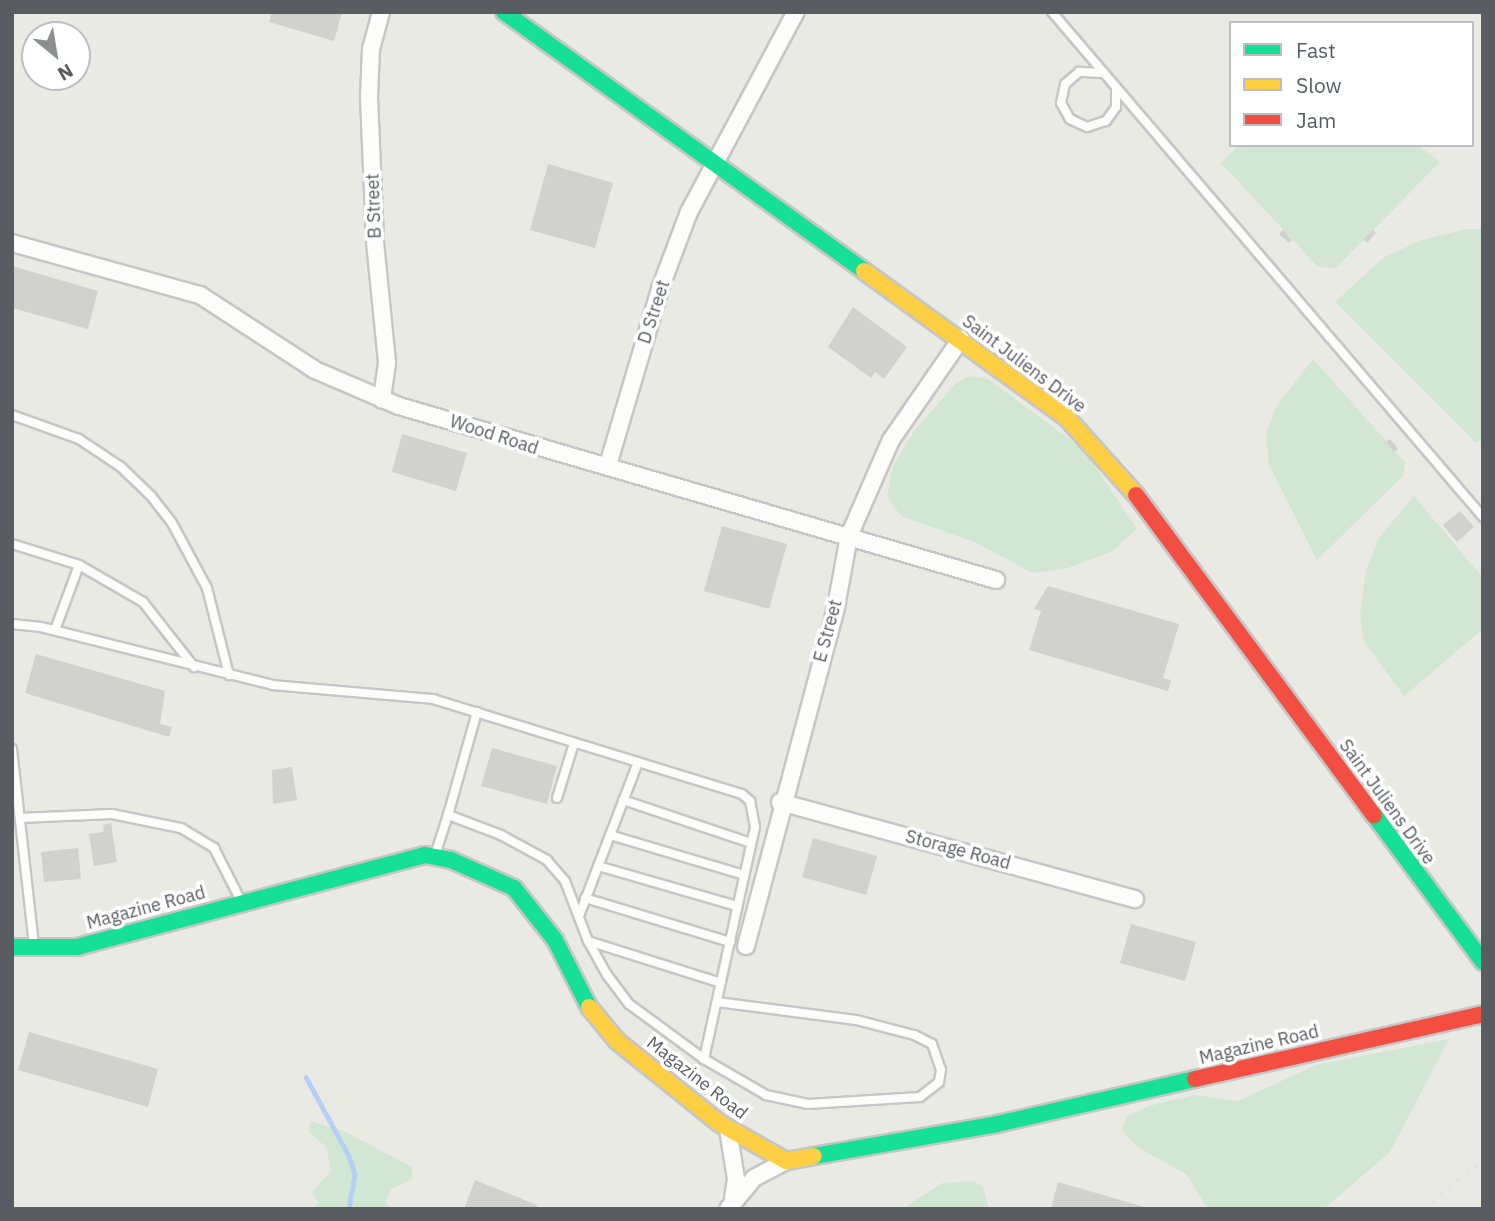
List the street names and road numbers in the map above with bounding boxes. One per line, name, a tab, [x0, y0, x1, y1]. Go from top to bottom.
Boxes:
street label: B Street	[362, 173, 386, 239]
street label: D Street	[634, 277, 674, 347]
street label: Saint Juliens Drive	[958, 311, 1090, 417]
street label: Wood Road	[447, 411, 541, 459]
street label: E Street	[809, 597, 847, 665]
street label: Saint Juliens Drive	[1334, 735, 1440, 869]
street label: Storage Road	[903, 826, 1013, 874]
street label: Magazine Road	[84, 882, 208, 934]
street label: Magazine Road	[1197, 1021, 1321, 1069]
street label: Magazine Road	[642, 1032, 752, 1124]

